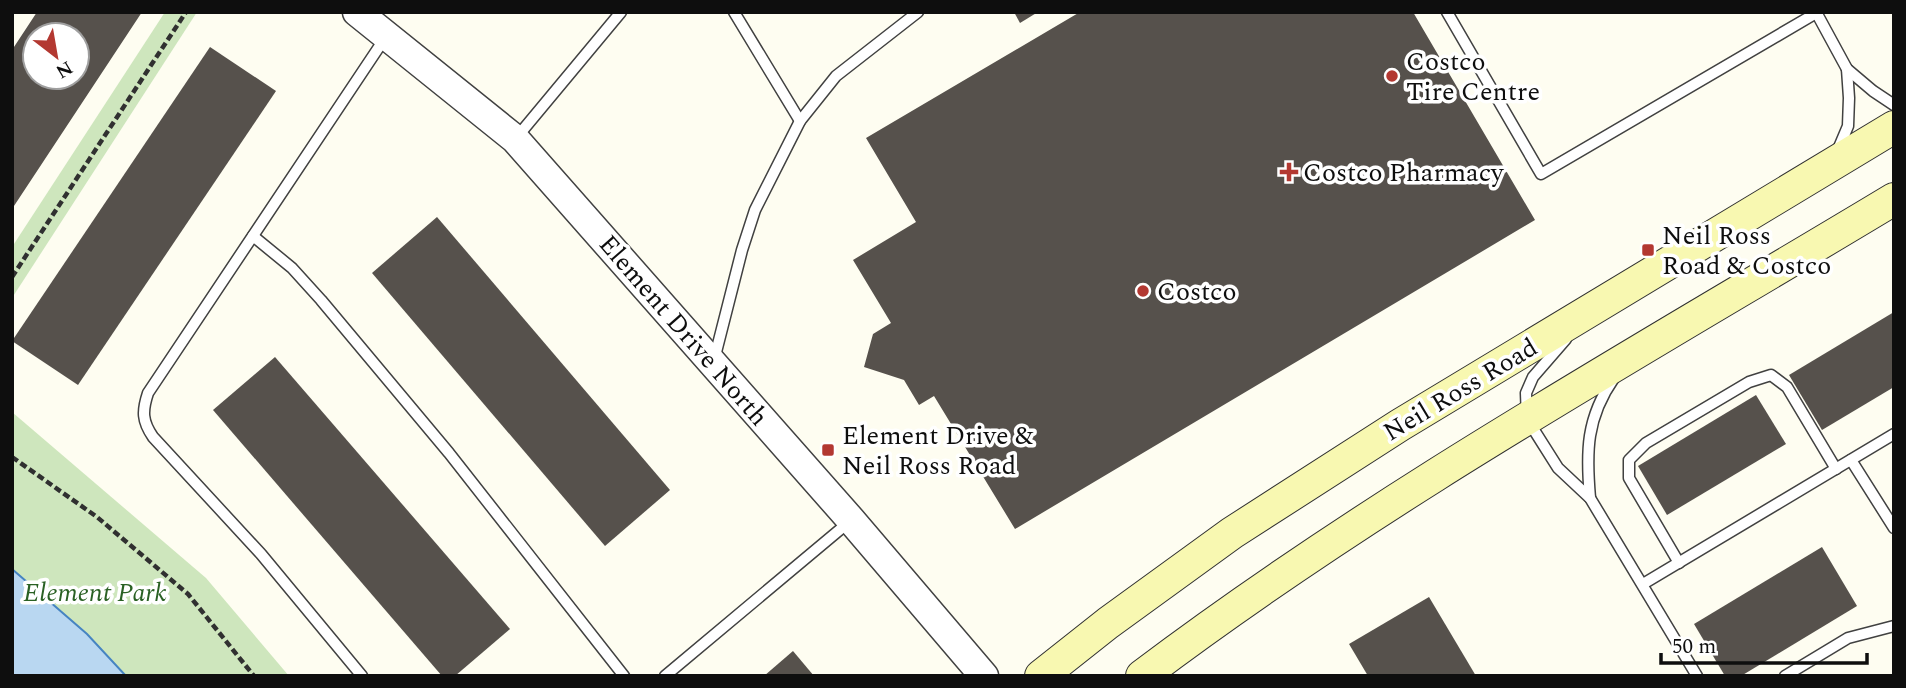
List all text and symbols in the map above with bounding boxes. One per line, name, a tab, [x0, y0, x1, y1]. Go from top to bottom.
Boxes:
north arrow	[21, 21, 91, 91]
place label: Costco Tire Centre	[1406, 42, 1540, 112]
text: N	[50, 53, 78, 86]
marker: Costco Tire Centre	[1384, 68, 1400, 84]
place label: Costco Pharmacy	[1303, 153, 1505, 193]
marker: Costco Pharmacy	[1281, 164, 1297, 180]
place label: Neil Ross Road & Costco	[1662, 216, 1831, 286]
street label: Element Drive North	[589, 226, 778, 435]
marker: Neil Ross Road & Costco	[1640, 242, 1656, 258]
place label: Costco	[1157, 272, 1237, 312]
marker: Costco	[1135, 283, 1151, 299]
street label: Neil Ross Road	[1376, 328, 1545, 452]
place label: Element Drive & Neil Ross Road	[842, 416, 1034, 486]
marker: Element Drive & Neil Ross Road	[820, 442, 836, 458]
park label: Element Park	[23, 573, 167, 613]
scale bar	[1661, 622, 1868, 666]
text: 50 m	[1672, 631, 1716, 663]

